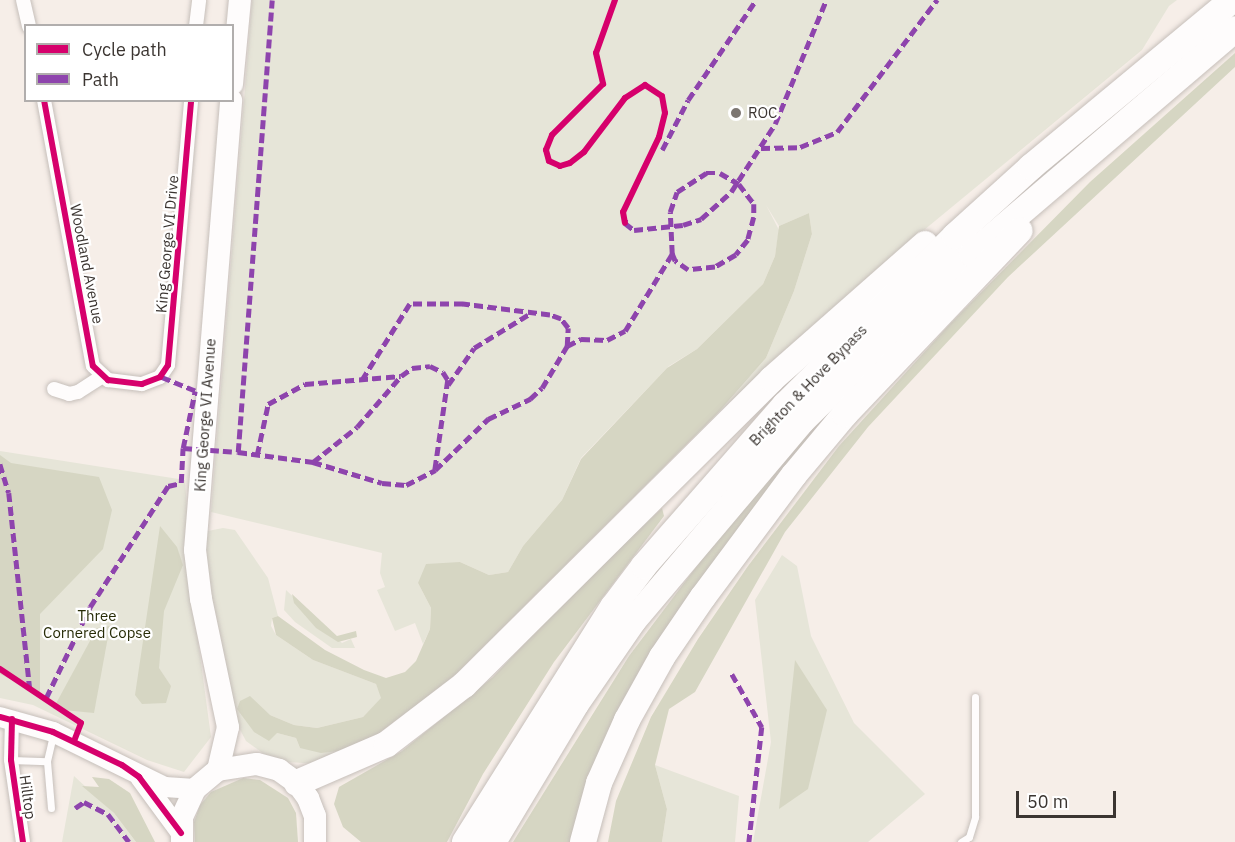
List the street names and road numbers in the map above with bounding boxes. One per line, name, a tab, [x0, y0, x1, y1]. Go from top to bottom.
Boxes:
street label: King George VI Drive	[152, 174, 182, 314]
street label: Woodland Avenue	[67, 203, 107, 325]
street label: Brighton & Hove Bypass	[745, 321, 871, 449]
street label: King George VI Avenue	[191, 338, 219, 492]
street label: Hilltop	[16, 774, 40, 820]

